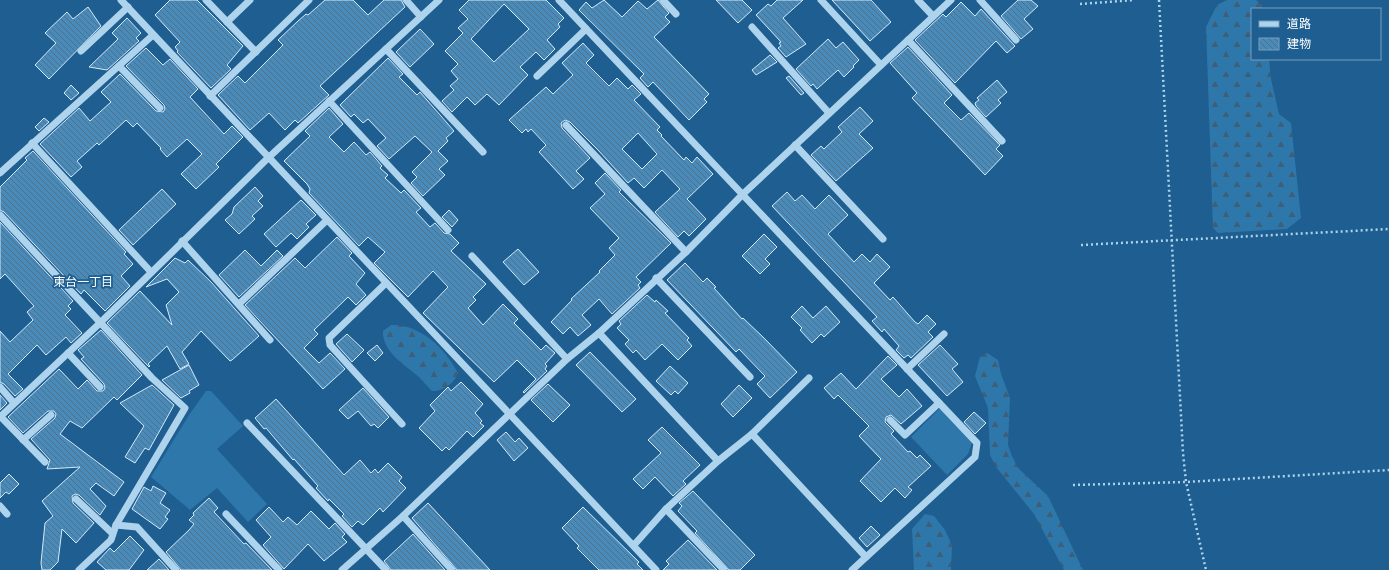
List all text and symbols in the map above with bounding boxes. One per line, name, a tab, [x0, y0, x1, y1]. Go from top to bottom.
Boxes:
legend	[1251, 8, 1381, 60]
text: 道路	[1287, 17, 1311, 31]
text: 建物	[1287, 37, 1311, 51]
district label: 東台一丁目	[53, 275, 113, 289]

